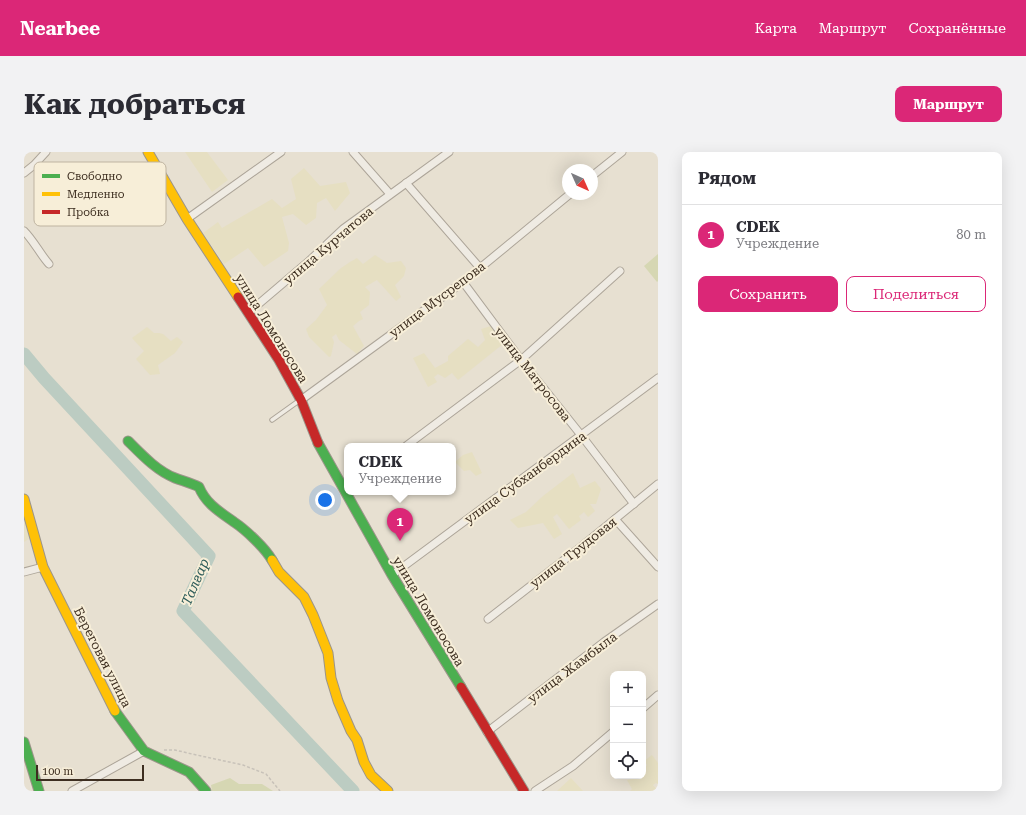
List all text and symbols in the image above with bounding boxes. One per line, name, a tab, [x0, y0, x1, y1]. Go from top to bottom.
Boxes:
text: Nearbee	[20, 17, 100, 40]
text: Карта	[755, 20, 797, 36]
text: Маршрут	[819, 20, 887, 36]
text: Сохранённые	[909, 20, 1006, 36]
button: Маршрут	[895, 86, 1002, 122]
text: Как добраться	[24, 88, 245, 121]
legend	[34, 162, 166, 226]
north arrow	[562, 164, 598, 200]
text: Рядом	[698, 168, 756, 188]
text: Свободно	[67, 170, 123, 183]
text: Медленно	[67, 188, 125, 201]
street label: улица Курчатова	[280, 204, 376, 287]
text: Пробка	[67, 206, 109, 219]
text: CDEK	[736, 218, 780, 236]
text: 1	[707, 227, 715, 242]
text: 80 m	[956, 227, 986, 242]
text: Учреждение	[736, 236, 819, 251]
street label: улица Мусрепова	[386, 258, 488, 340]
street label: улица Ломоносова	[232, 271, 311, 386]
button: Сохранить	[698, 276, 838, 312]
button: Поделиться	[846, 276, 986, 312]
street label: улица Матросова	[491, 324, 574, 424]
street label: улица Субханбердина	[462, 428, 589, 527]
popup	[344, 443, 456, 495]
text: CDEK	[358, 453, 403, 471]
text: Учреждение	[358, 471, 442, 486]
your location	[315, 490, 335, 510]
pin: 1	[387, 508, 413, 541]
street label: улица Трудовая	[527, 514, 619, 591]
street label: улица Ломоносова	[390, 554, 467, 669]
water label: Талғар	[178, 556, 212, 608]
street label: Береговая улица	[71, 605, 134, 710]
street label: улица Жамбыла	[525, 629, 620, 706]
map controls	[610, 671, 646, 779]
button: +	[610, 671, 646, 707]
button: −	[610, 707, 646, 743]
button: locate	[610, 743, 646, 779]
scale bar	[36, 763, 144, 782]
text: 100 m	[42, 765, 73, 778]

